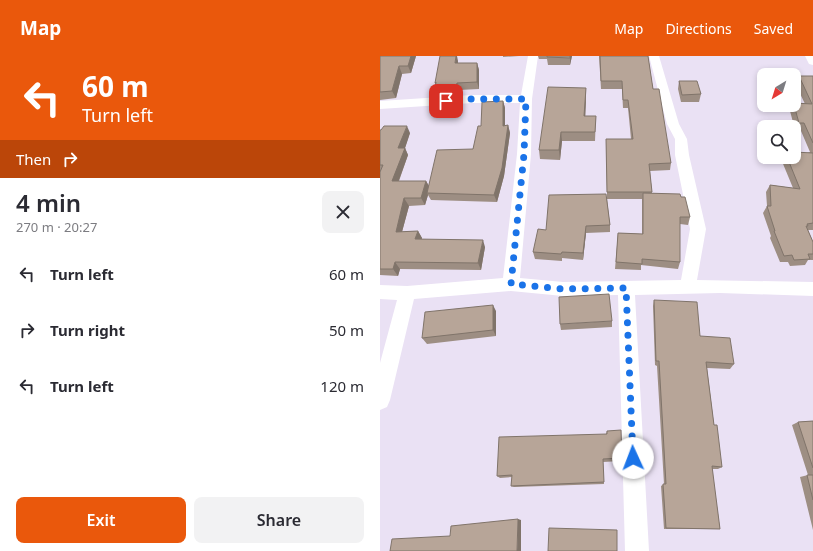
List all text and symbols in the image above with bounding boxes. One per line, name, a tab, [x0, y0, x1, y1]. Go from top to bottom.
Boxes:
text: Map	[20, 15, 61, 41]
text: Map	[614, 19, 643, 38]
text: Directions	[665, 19, 732, 38]
text: Saved	[754, 19, 793, 38]
text: 60 m	[82, 67, 149, 105]
north arrow	[757, 68, 801, 112]
map controls	[757, 68, 801, 164]
icon: left	[16, 72, 68, 124]
pin	[429, 84, 463, 118]
icon: arrive	[435, 90, 457, 112]
text: Turn left	[82, 103, 153, 127]
button: search	[757, 120, 801, 164]
icon: right	[59, 148, 81, 170]
text: Then	[16, 149, 51, 169]
text: 4 min	[16, 186, 81, 219]
button: close	[322, 191, 364, 233]
text: 270 m · 20:27	[16, 218, 97, 236]
icon: left	[16, 263, 38, 285]
text: Turn left	[50, 264, 114, 284]
text: 60 m	[329, 264, 364, 284]
icon: right	[16, 319, 38, 341]
text: Turn right	[50, 320, 125, 340]
text: 50 m	[329, 320, 364, 340]
icon: left	[16, 375, 38, 397]
text: Turn left	[50, 376, 114, 396]
text: 120 m	[320, 376, 364, 396]
position arrow	[612, 437, 654, 479]
button: Exit	[16, 497, 186, 543]
button: Share	[194, 497, 364, 543]

